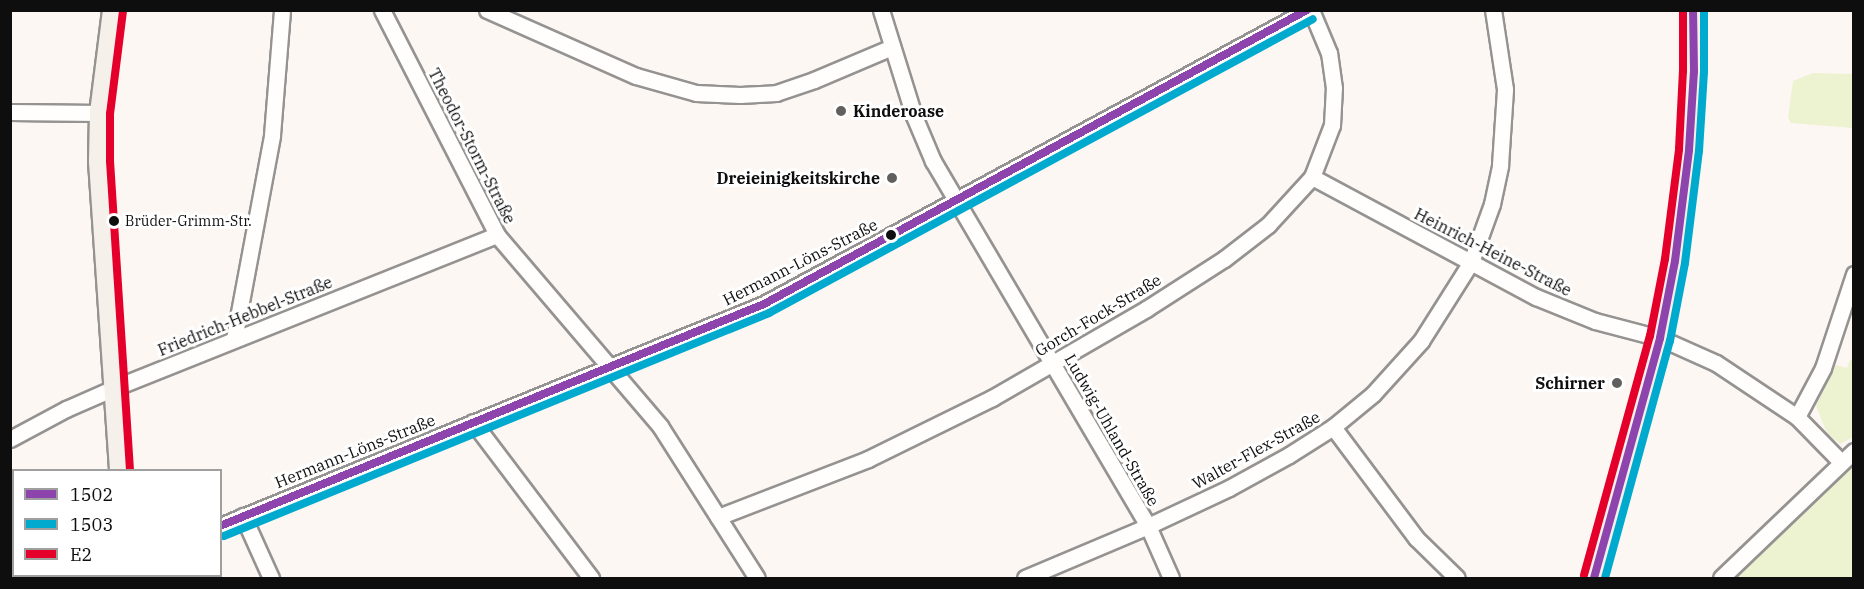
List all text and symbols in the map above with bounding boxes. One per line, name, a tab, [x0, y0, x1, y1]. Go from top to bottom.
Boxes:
street label: Theodor-Storm-Straße	[424, 65, 520, 227]
place label: Kinderoase	[853, 101, 944, 121]
marker: Kinderoase	[834, 104, 848, 118]
place label: Dreieinigkeitskirche	[717, 168, 880, 188]
marker: Dreieinigkeitskirche	[885, 171, 899, 185]
street label: Heinrich-Heine-Straße	[1411, 204, 1575, 300]
place label: Brüder-Grimm-Str.	[125, 213, 252, 229]
marker: Brüder-Grimm-Str.	[108, 215, 120, 227]
street label: Hermann-Löns-Straße	[719, 215, 881, 309]
unlabelled marker	[885, 229, 897, 241]
street label: Gorch-Fock-Straße	[1032, 270, 1164, 360]
street label: Friedrich-Hebbel-Straße	[155, 272, 335, 360]
street label: Ludwig-Uhland-Straße	[1061, 351, 1163, 509]
place label: Schirner	[1535, 373, 1605, 393]
marker: Schirner	[1610, 376, 1624, 390]
street label: Walter-Flex-Straße	[1189, 407, 1323, 493]
street label: Hermann-Löns-Straße	[272, 410, 438, 492]
legend	[12, 469, 222, 577]
text: 1502	[70, 483, 113, 506]
text: 1503	[70, 513, 113, 536]
text: E2	[70, 543, 92, 566]

